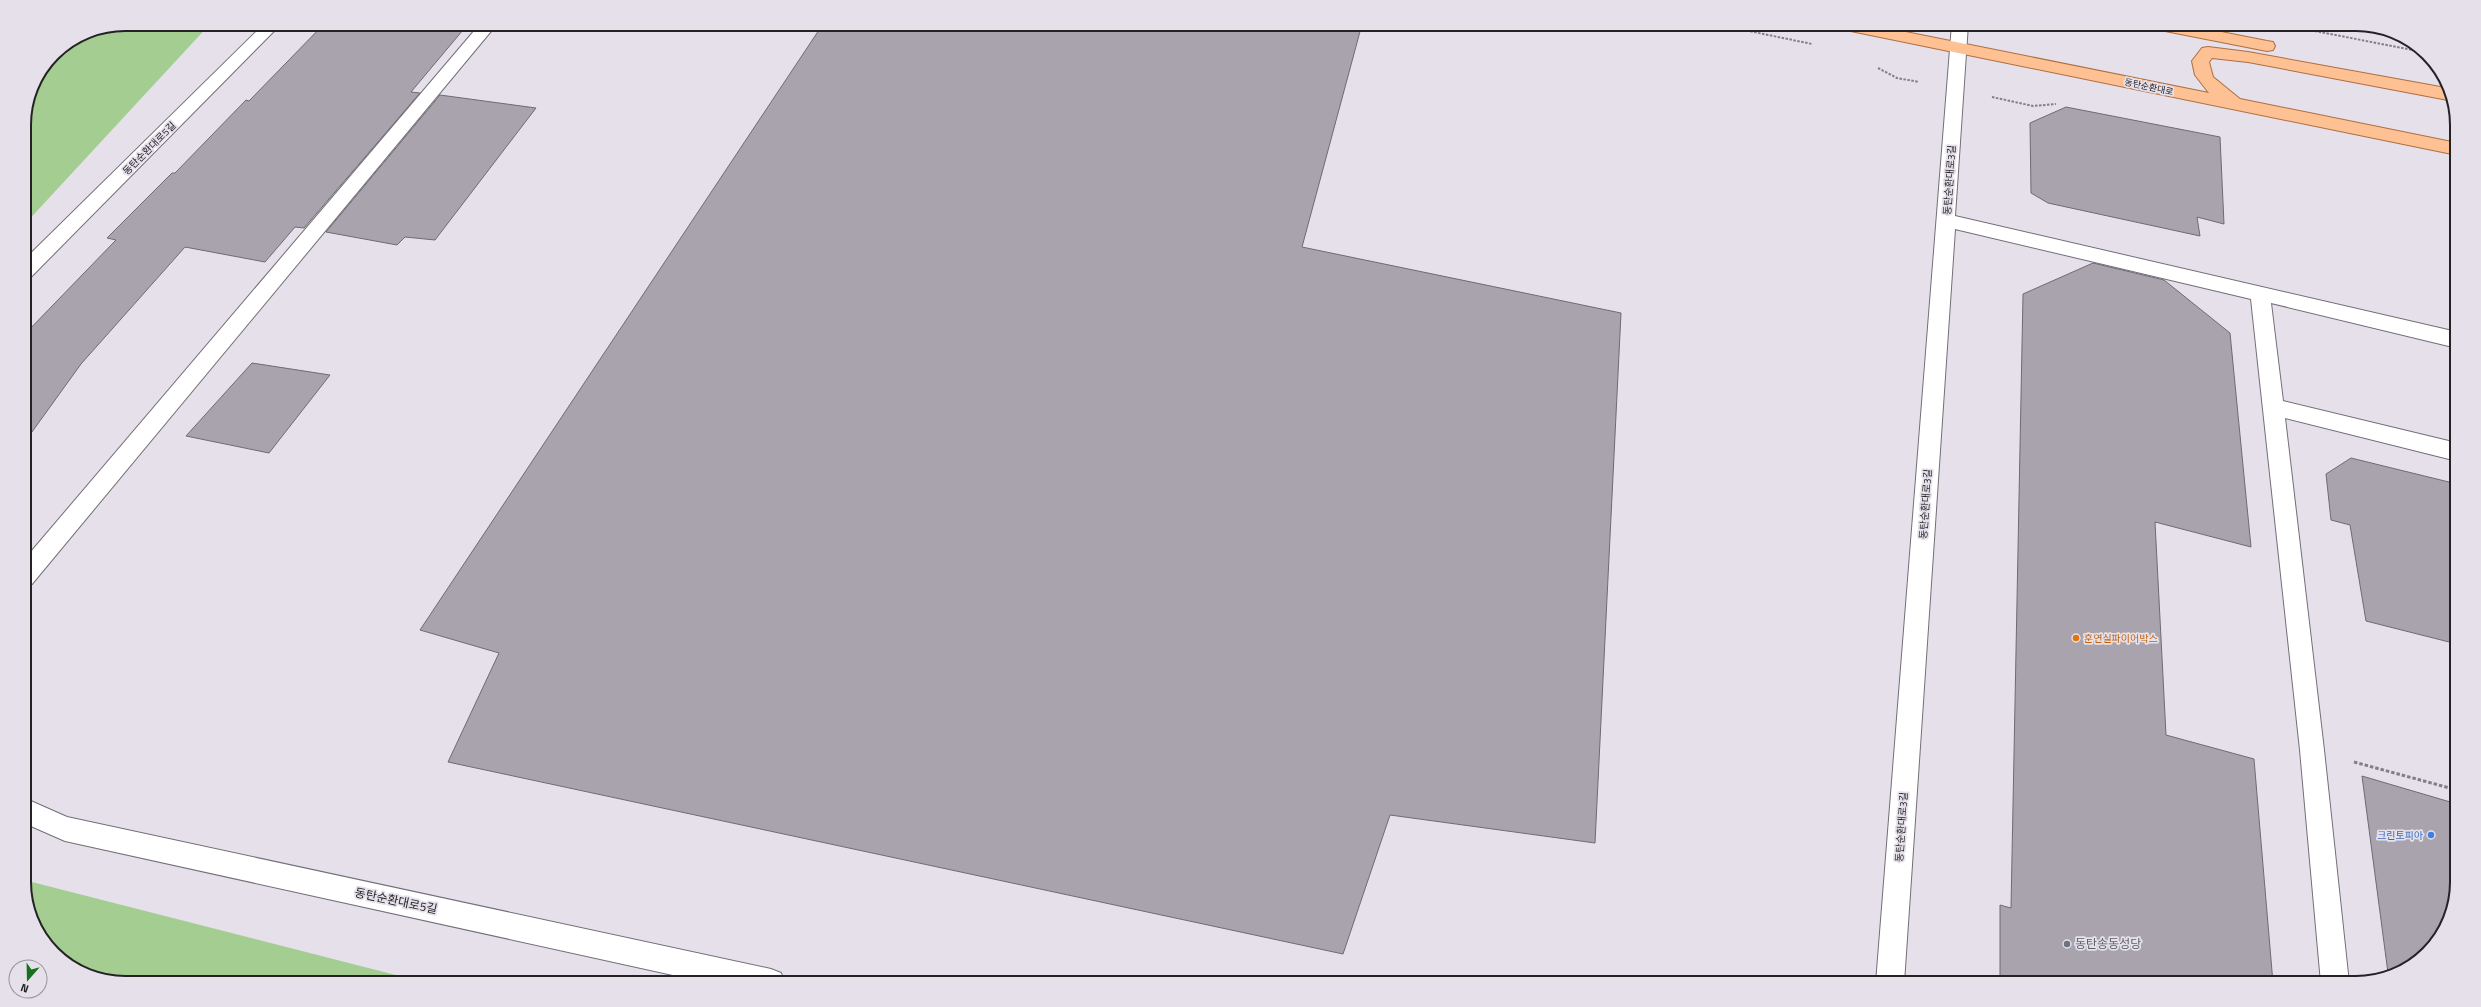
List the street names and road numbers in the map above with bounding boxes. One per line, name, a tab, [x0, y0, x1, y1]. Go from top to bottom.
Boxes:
street label: 동탄순환대로	[2123, 75, 2175, 98]
street label: 동탄순환대로5길	[119, 118, 179, 178]
street label: 동탄순환대로3길	[1940, 145, 1959, 215]
street label: 동탄순환대로3길	[1916, 469, 1935, 539]
street label: 동탄순환대로3길	[1892, 792, 1911, 862]
street label: 동탄순환대로5길	[353, 882, 439, 919]

